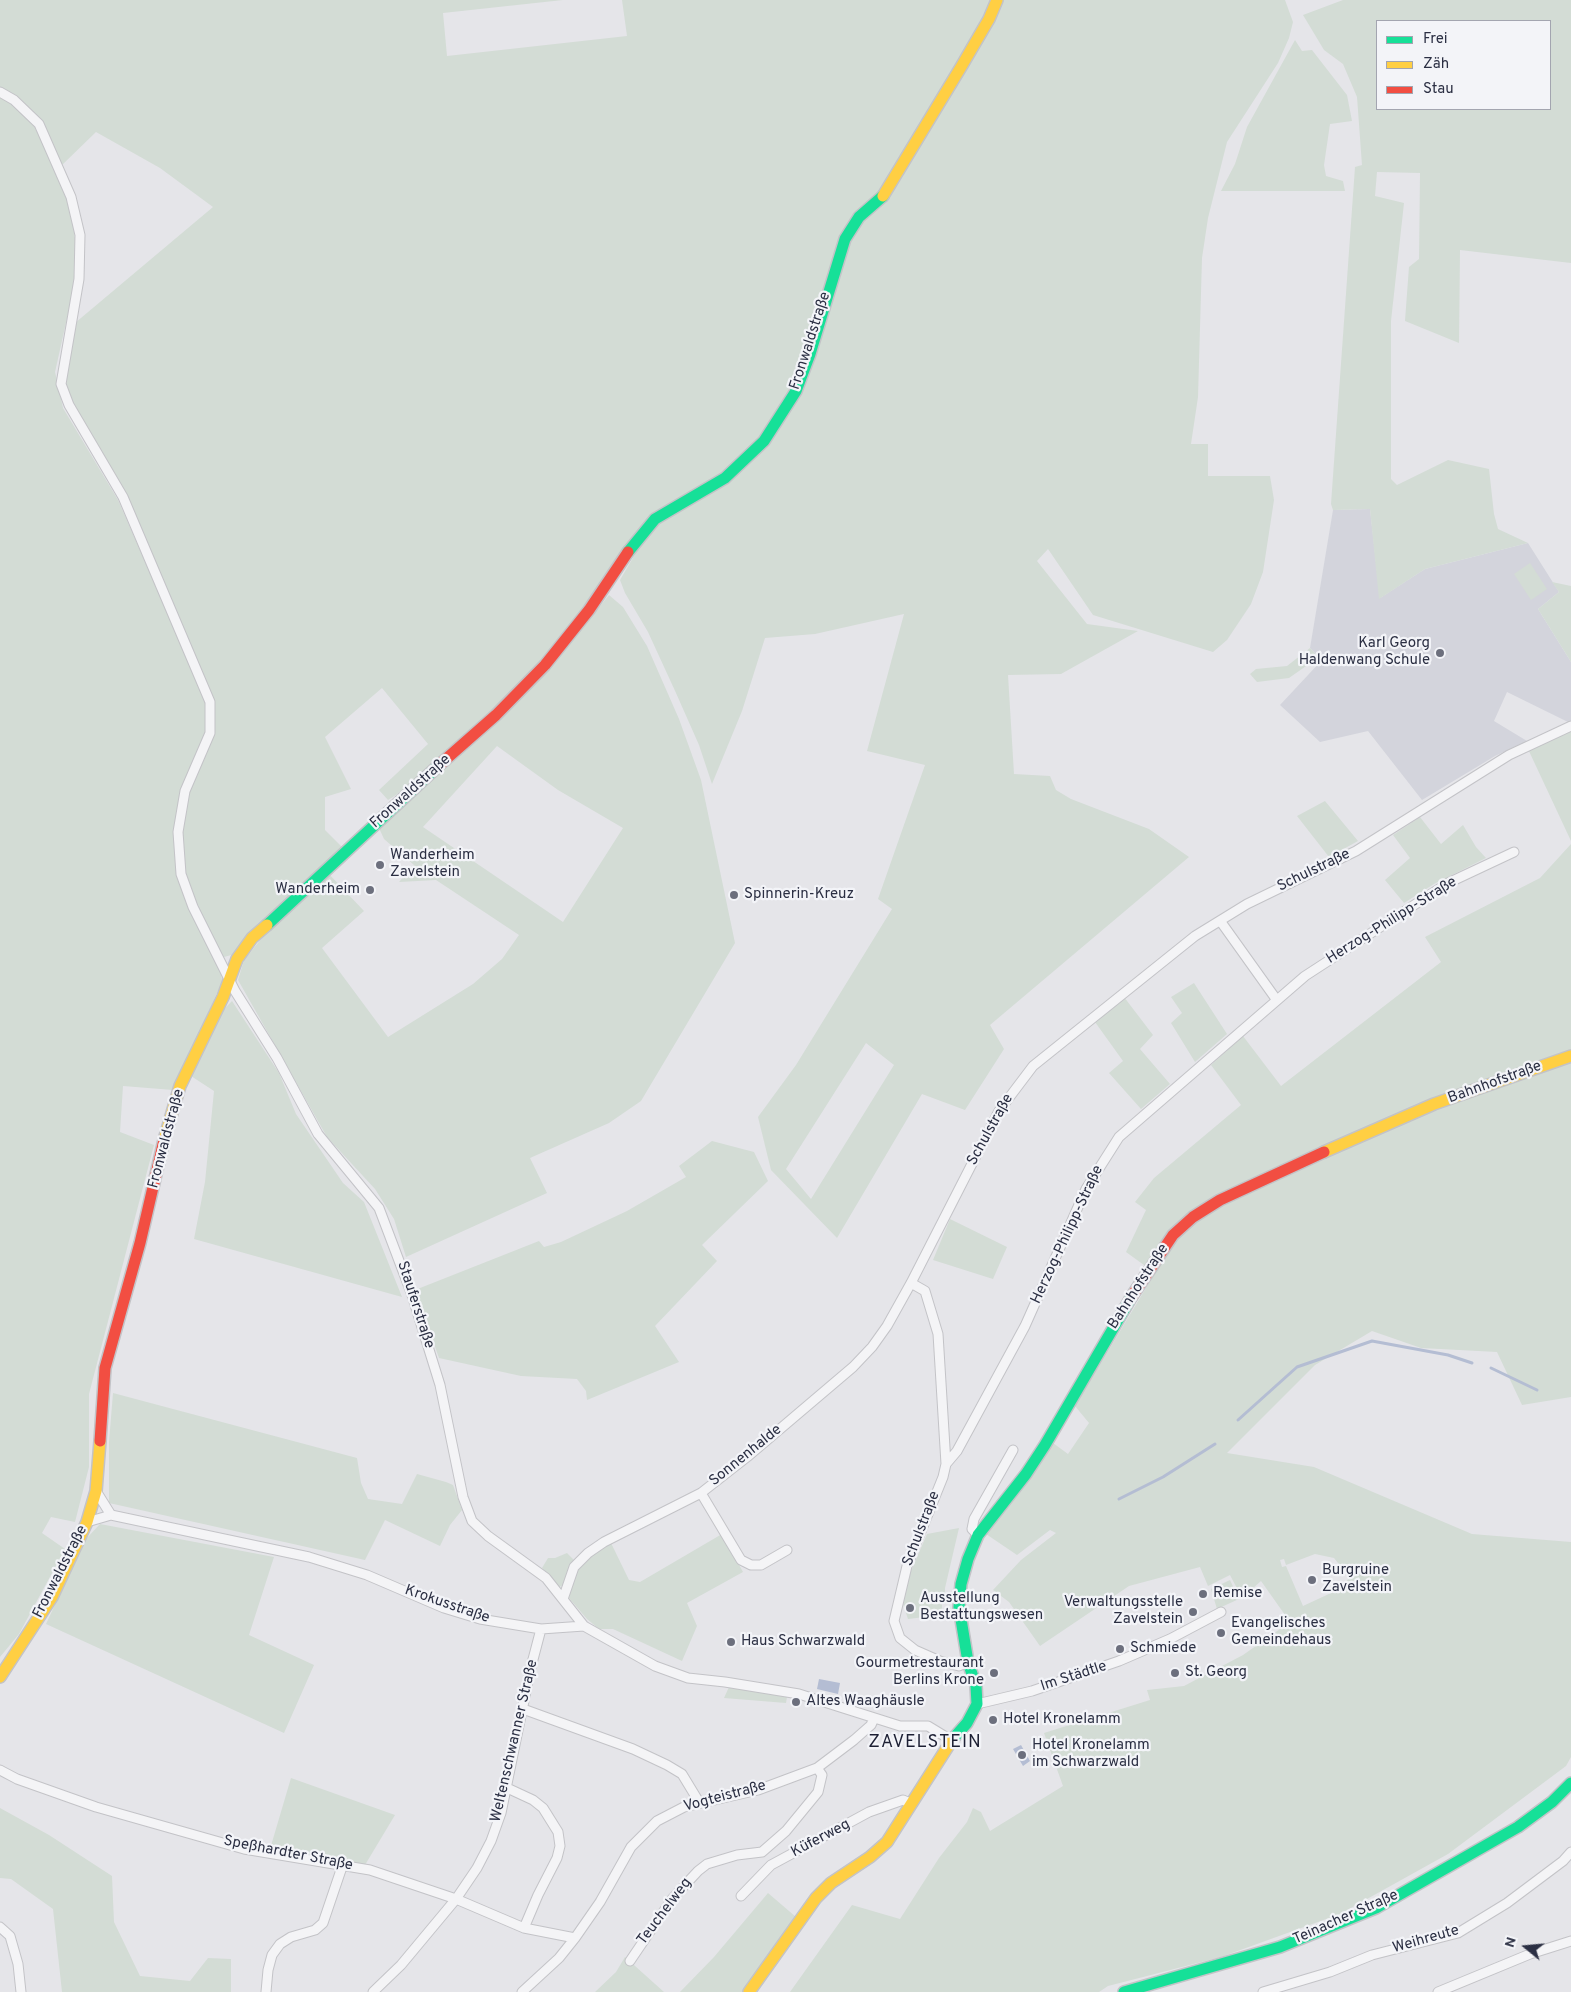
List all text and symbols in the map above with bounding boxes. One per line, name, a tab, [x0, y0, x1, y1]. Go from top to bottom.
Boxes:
legend	[1376, 20, 1551, 110]
text: Frei	[1423, 30, 1448, 49]
text: Zäh	[1423, 55, 1449, 74]
text: Stau	[1423, 80, 1454, 99]
street label: Fronwaldstraße	[787, 290, 835, 392]
place label: Karl Georg Haldenwang Schule	[1299, 635, 1430, 670]
marker: Karl Georg Haldenwang Schule	[1434, 647, 1446, 659]
street label: Fronwaldstraße	[367, 751, 455, 833]
street label: Schulstraße	[1275, 846, 1353, 896]
place label: Wanderheim Zavelstein	[390, 847, 475, 882]
marker: Wanderheim Zavelstein	[374, 859, 386, 871]
street label: Herzog-Philipp-Straße	[1323, 873, 1461, 969]
place label: Wanderheim	[275, 881, 360, 899]
marker: Wanderheim	[364, 884, 376, 896]
place label: Spinnerin-Kreuz	[744, 886, 854, 904]
marker: Spinnerin-Kreuz	[728, 889, 740, 901]
street label: Bahnhofstraße	[1446, 1058, 1544, 1108]
street label: Fronwaldstraße	[145, 1087, 189, 1191]
street label: Schulstraße	[964, 1091, 1018, 1169]
street label: Herzog-Philipp-Straße	[1028, 1163, 1108, 1307]
street label: Bahnhofstraße	[1105, 1241, 1173, 1333]
street label: Stauferstraße	[392, 1259, 438, 1351]
street label: Sonnenhalde	[706, 1421, 786, 1491]
street label: Schulstraße	[899, 1489, 945, 1569]
street label: Fronwaldstraße	[30, 1523, 92, 1621]
place label: Burgruine Zavelstein	[1322, 1562, 1392, 1597]
marker: Burgruine Zavelstein	[1306, 1574, 1318, 1586]
street label: Krokusstraße	[402, 1582, 492, 1628]
place label: Remise	[1213, 1585, 1262, 1603]
marker: Remise	[1197, 1588, 1209, 1600]
place label: Ausstellung Bestattungswesen	[920, 1590, 1043, 1625]
place label: Verwaltungsstelle Zavelstein	[1064, 1594, 1183, 1629]
marker: Ausstellung Bestattungswesen	[904, 1602, 916, 1614]
marker: Verwaltungsstelle Zavelstein	[1187, 1606, 1199, 1618]
place label: Evangelisches Gemeindehaus	[1231, 1615, 1331, 1650]
marker: Evangelisches Gemeindehaus	[1215, 1627, 1227, 1639]
place label: Haus Schwarzwald	[741, 1633, 865, 1651]
marker: Haus Schwarzwald	[725, 1636, 737, 1648]
place label: Schmiede	[1130, 1640, 1196, 1658]
marker: Schmiede	[1114, 1643, 1126, 1655]
place label: Gourmetrestaurant Berlins Krone	[855, 1655, 984, 1690]
street label: Weltenschwanner Straße	[488, 1658, 542, 1824]
street label: Im Städtle	[1039, 1658, 1109, 1696]
place label: St. Georg	[1185, 1664, 1247, 1682]
marker: Gourmetrestaurant Berlins Krone	[988, 1667, 1000, 1679]
marker: St. Georg	[1169, 1667, 1181, 1679]
place label: Altes Waaghäusle	[806, 1693, 925, 1711]
marker: Altes Waaghäusle	[790, 1696, 802, 1708]
place label: Hotel Kronelamm	[1003, 1711, 1121, 1729]
marker: Hotel Kronelamm	[987, 1714, 999, 1726]
district label: ZAVELSTEIN	[867, 1732, 983, 1754]
place label: Hotel Kronelamm im Schwarzwald	[1032, 1737, 1150, 1772]
marker: Hotel Kronelamm im Schwarzwald	[1016, 1749, 1028, 1761]
street label: Vogteistraße	[682, 1777, 768, 1817]
street label: Küferweg	[788, 1816, 854, 1862]
street label: Speßhardter Straße	[222, 1833, 354, 1875]
street label: Teuchelweg	[634, 1875, 696, 1949]
street label: Teinacher Straße	[1291, 1887, 1401, 1949]
street label: Weihreute	[1391, 1922, 1461, 1958]
north arrow	[1501, 1922, 1551, 1972]
text: N	[1502, 1935, 1521, 1950]

